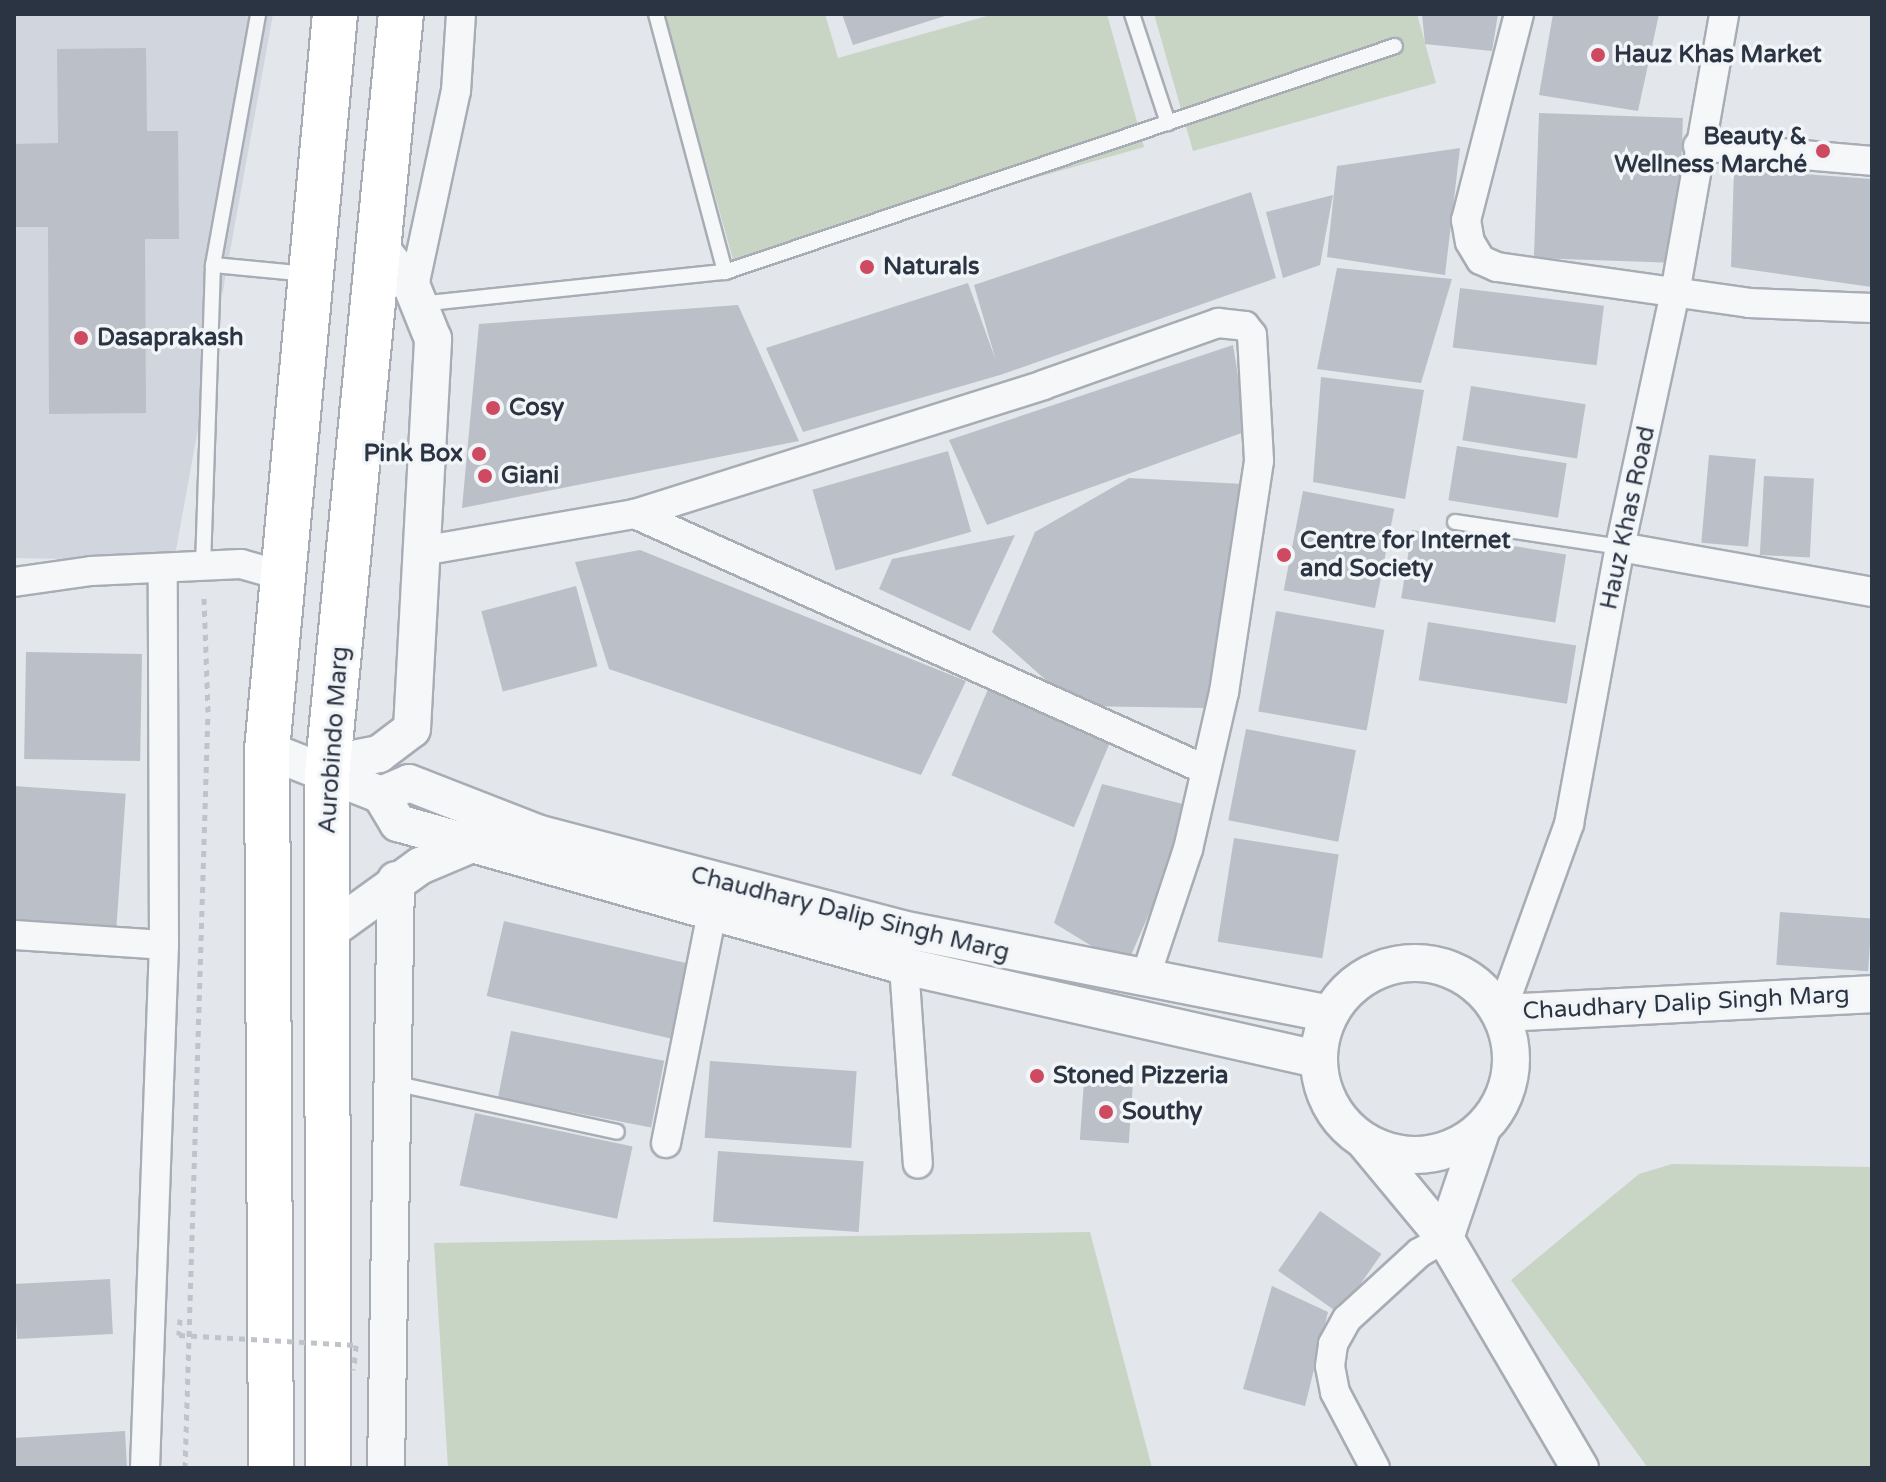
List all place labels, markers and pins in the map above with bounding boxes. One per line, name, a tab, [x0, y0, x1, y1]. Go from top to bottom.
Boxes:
place label: Hauz Khas Market	[1614, 41, 1822, 69]
marker: Hauz Khas Market	[1589, 46, 1607, 64]
place label: Beauty & Wellness Marché	[1614, 123, 1807, 179]
marker: Beauty & Wellness Marché	[1814, 142, 1832, 160]
place label: Naturals	[883, 253, 979, 281]
marker: Naturals	[858, 258, 876, 276]
place label: Dasaprakash	[97, 324, 244, 352]
marker: Dasaprakash	[72, 329, 90, 347]
place label: Cosy	[509, 394, 564, 422]
marker: Cosy	[484, 399, 502, 417]
place label: Pink Box	[363, 440, 463, 468]
marker: Pink Box	[470, 445, 488, 463]
place label: Giani	[501, 462, 559, 490]
marker: Giani	[476, 467, 494, 485]
place label: Centre for Internet and Society	[1300, 527, 1511, 583]
marker: Centre for Internet and Society	[1275, 546, 1293, 564]
place label: Stoned Pizzeria	[1053, 1062, 1228, 1090]
marker: Stoned Pizzeria	[1028, 1067, 1046, 1085]
place label: Southy	[1122, 1098, 1202, 1126]
marker: Southy	[1097, 1103, 1115, 1121]

